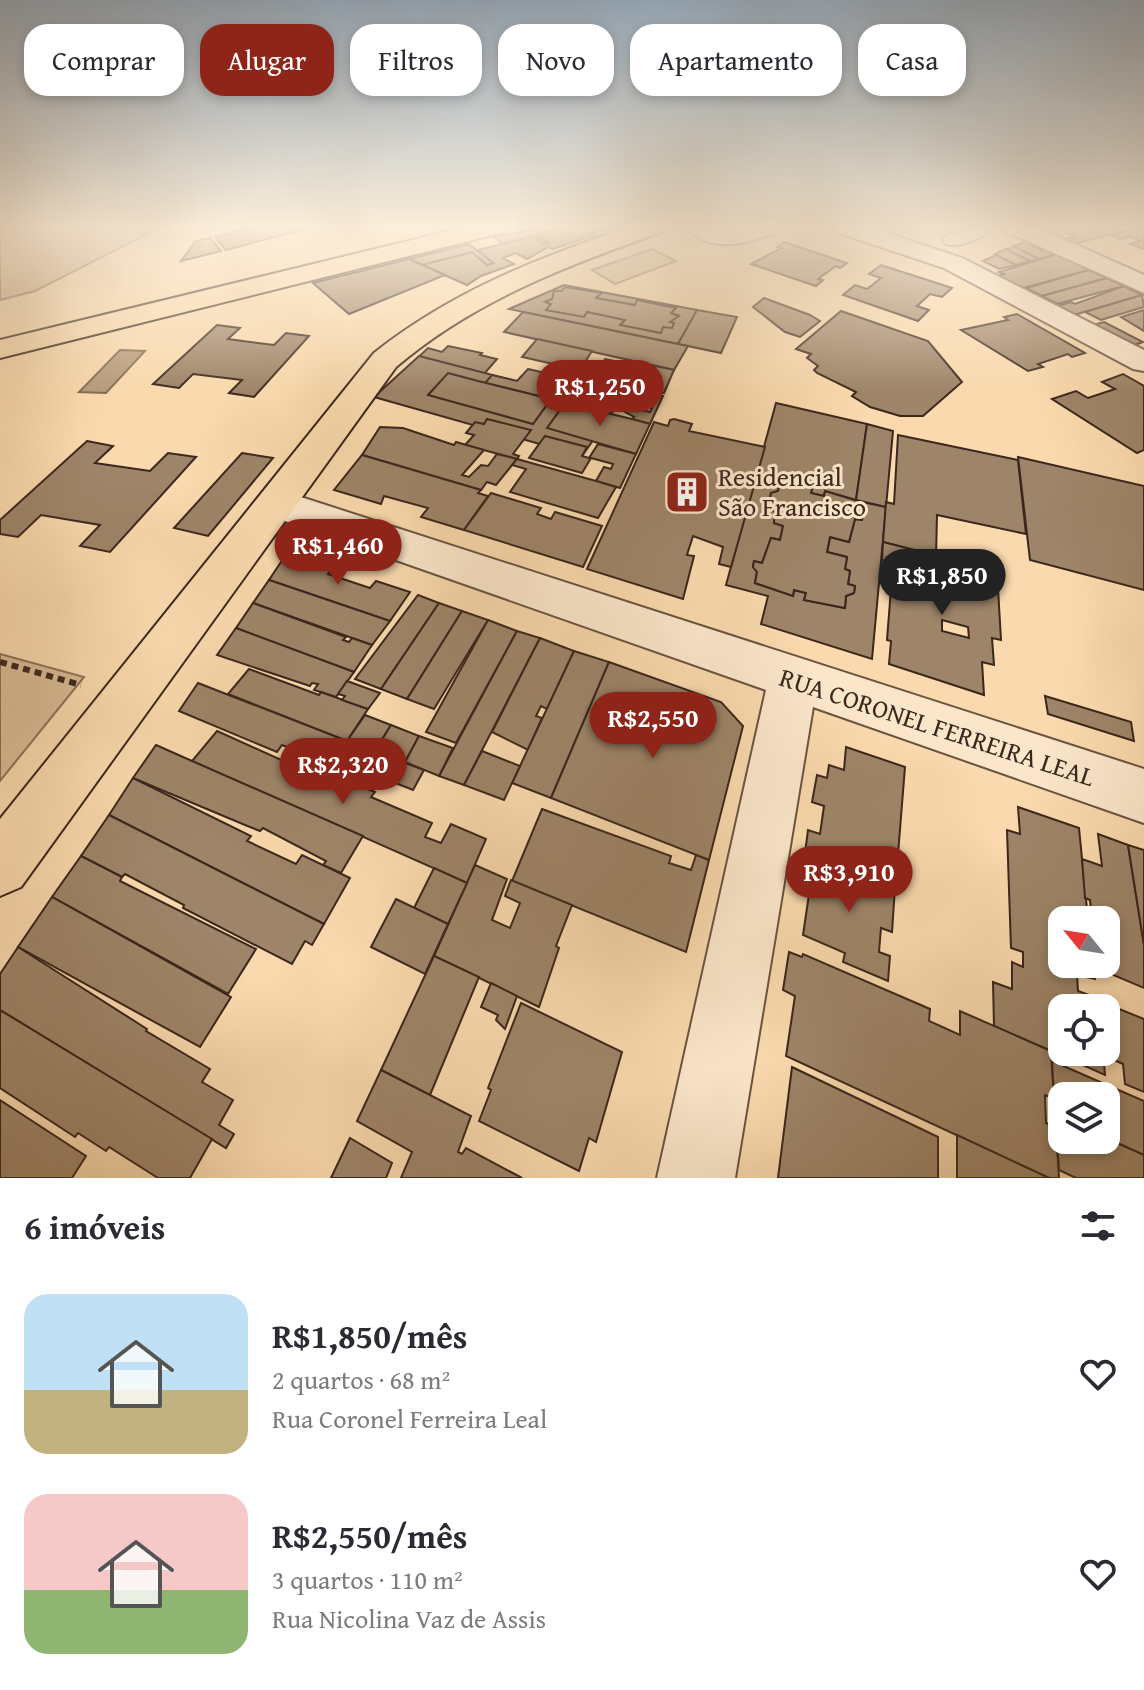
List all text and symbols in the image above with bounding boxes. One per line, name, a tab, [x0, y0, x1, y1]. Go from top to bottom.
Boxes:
chip: Comprar	[24, 24, 184, 96]
chip: Alugar	[200, 24, 334, 96]
chip: Filtros	[350, 24, 482, 96]
chip: Novo	[498, 24, 614, 96]
chip: Apartamento	[630, 24, 842, 96]
chip: Casa	[858, 24, 966, 96]
pin: R$1,250	[526, 360, 674, 428]
text: R$1,250	[555, 366, 645, 405]
place label: Residencial São Francisco	[718, 457, 866, 526]
building icon: Residencial São Francisco	[663, 468, 711, 516]
pin: R$1,460	[264, 519, 412, 587]
text: R$1,460	[293, 525, 383, 564]
pin: R$1,850	[868, 549, 1016, 617]
text: R$1,850	[897, 555, 987, 594]
street label: RUA CORONEL FERREIRA LEAL	[775, 657, 1100, 796]
pin: R$2,550	[579, 692, 727, 760]
text: R$2,550	[608, 698, 698, 737]
pin: R$2,320	[269, 738, 417, 806]
text: R$2,320	[298, 744, 388, 783]
pin: R$3,910	[775, 846, 923, 914]
text: R$3,910	[804, 852, 894, 891]
north arrow	[1048, 906, 1120, 978]
map controls	[1048, 906, 1120, 1154]
button: locate	[1048, 994, 1120, 1066]
button: layers	[1048, 1082, 1120, 1154]
text: 6 imóveis	[24, 1202, 165, 1251]
icon: filters	[1076, 1204, 1120, 1248]
text: R$1,850/mês	[272, 1311, 467, 1360]
icon: home	[88, 1326, 184, 1422]
icon: heart	[1076, 1352, 1120, 1396]
text: 2 quartos · 68 m²	[272, 1360, 450, 1399]
text: Rua Coronel Ferreira Leal	[272, 1399, 547, 1438]
text: R$2,550/mês	[272, 1511, 467, 1560]
icon: home	[88, 1526, 184, 1622]
icon: heart	[1076, 1552, 1120, 1596]
text: 3 quartos · 110 m²	[272, 1560, 463, 1599]
text: Rua Nicolina Vaz de Assis	[272, 1599, 546, 1638]

